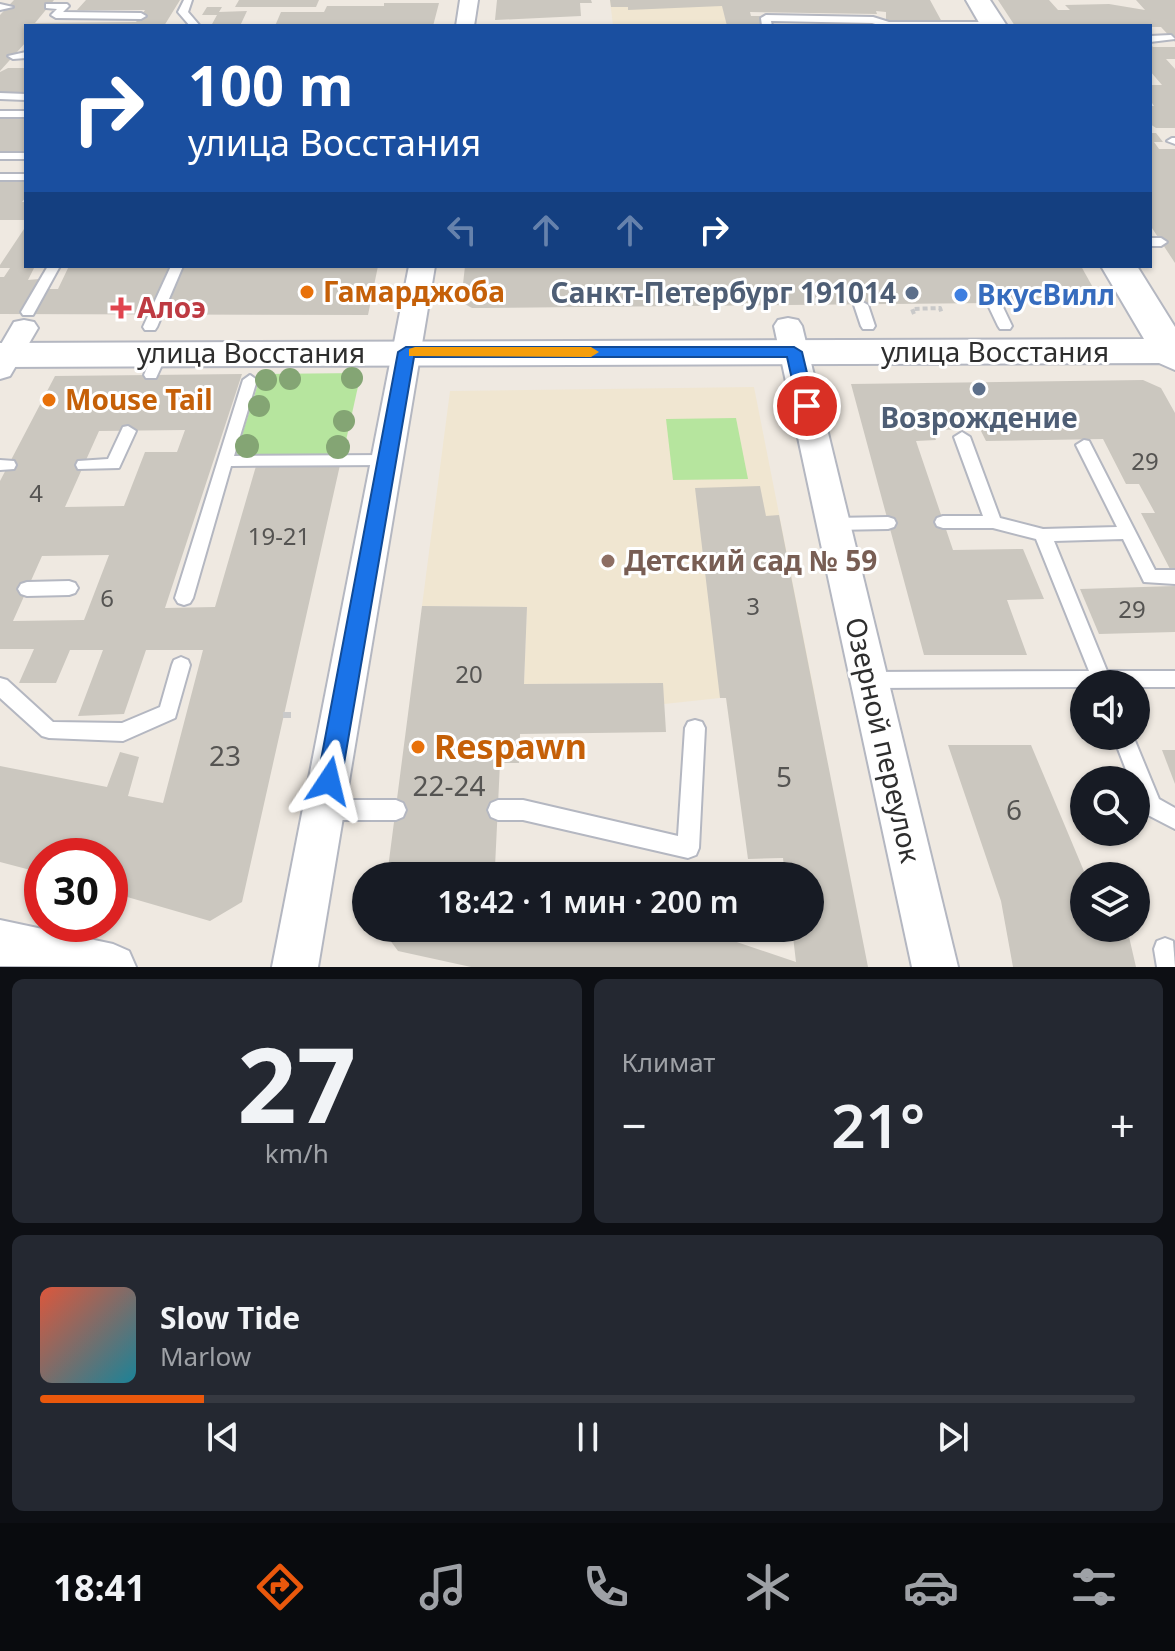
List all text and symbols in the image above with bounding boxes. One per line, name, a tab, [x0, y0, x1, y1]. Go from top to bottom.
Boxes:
text: 100 m	[188, 46, 353, 122]
icon: right	[56, 56, 160, 160]
text: улица Восстания	[188, 118, 481, 167]
icon: left	[440, 208, 484, 252]
icon: ahead	[524, 208, 568, 252]
icon: ahead	[608, 208, 652, 252]
icon: right	[692, 208, 736, 252]
place label: Гамарджоба	[323, 272, 505, 310]
place label: Санкт-Петербург 191014	[551, 273, 896, 311]
place label: ВкусВилл	[977, 275, 1115, 313]
marker: Гамарджоба	[298, 283, 316, 301]
marker: Санкт-Петербург 191014	[903, 284, 921, 302]
marker: ВкусВилл	[952, 286, 970, 304]
place label: Алоэ	[137, 288, 206, 326]
marker: Алоэ	[112, 299, 130, 317]
street label: улица Восстания	[881, 332, 1109, 370]
street label: улица Восстания	[137, 333, 365, 371]
pin	[773, 372, 841, 440]
place label: Mouse Tail	[65, 380, 213, 418]
marker: Возрождение	[970, 380, 988, 398]
icon: arrive	[785, 384, 829, 428]
marker: Mouse Tail	[40, 391, 58, 409]
place label: Возрождение	[881, 398, 1077, 436]
house number: 29	[1131, 444, 1159, 477]
house number: 4	[29, 476, 43, 509]
house number: 19-21	[248, 519, 310, 552]
place label: Детский сад № 59	[624, 541, 877, 579]
marker: Детский сад № 59	[599, 552, 617, 570]
house number: 6	[100, 581, 114, 614]
house number: 3	[746, 589, 760, 622]
house number: 29	[1118, 592, 1146, 625]
street label: Озерной переулок	[837, 613, 931, 866]
house number: 20	[455, 657, 483, 690]
map controls	[1070, 670, 1150, 942]
button: sound	[1070, 670, 1150, 750]
place label: Respawn	[434, 723, 587, 769]
house number: 23	[209, 736, 241, 774]
marker: Respawn	[409, 738, 427, 756]
position arrow	[287, 739, 371, 823]
house number: 5	[776, 757, 792, 795]
house number: 22-24	[412, 766, 486, 804]
button: search	[1070, 766, 1150, 846]
house number: 6	[1006, 790, 1022, 828]
speed limit sign: 30	[24, 838, 128, 942]
button: layers	[1070, 862, 1150, 942]
text: 18:42 · 1 мин · 200 m	[438, 881, 738, 922]
text: 27	[237, 1012, 356, 1153]
text: Климат	[622, 1044, 715, 1080]
text: 21°	[831, 1084, 925, 1166]
text: −	[622, 1095, 647, 1155]
text: +	[1110, 1095, 1135, 1155]
text: km/h	[265, 1135, 329, 1171]
text: Slow Tide	[160, 1297, 300, 1338]
text: Marlow	[160, 1338, 251, 1374]
icon: previous	[201, 1415, 245, 1459]
icon: pause	[566, 1415, 610, 1459]
icon: next	[931, 1415, 975, 1459]
icon: directions	[252, 1559, 308, 1615]
icon: music	[415, 1559, 471, 1615]
icon: phone	[578, 1559, 634, 1615]
icon: climate	[740, 1559, 796, 1615]
icon: car	[903, 1559, 959, 1615]
icon: filters	[1066, 1559, 1122, 1615]
text: 18:41	[53, 1563, 146, 1612]

